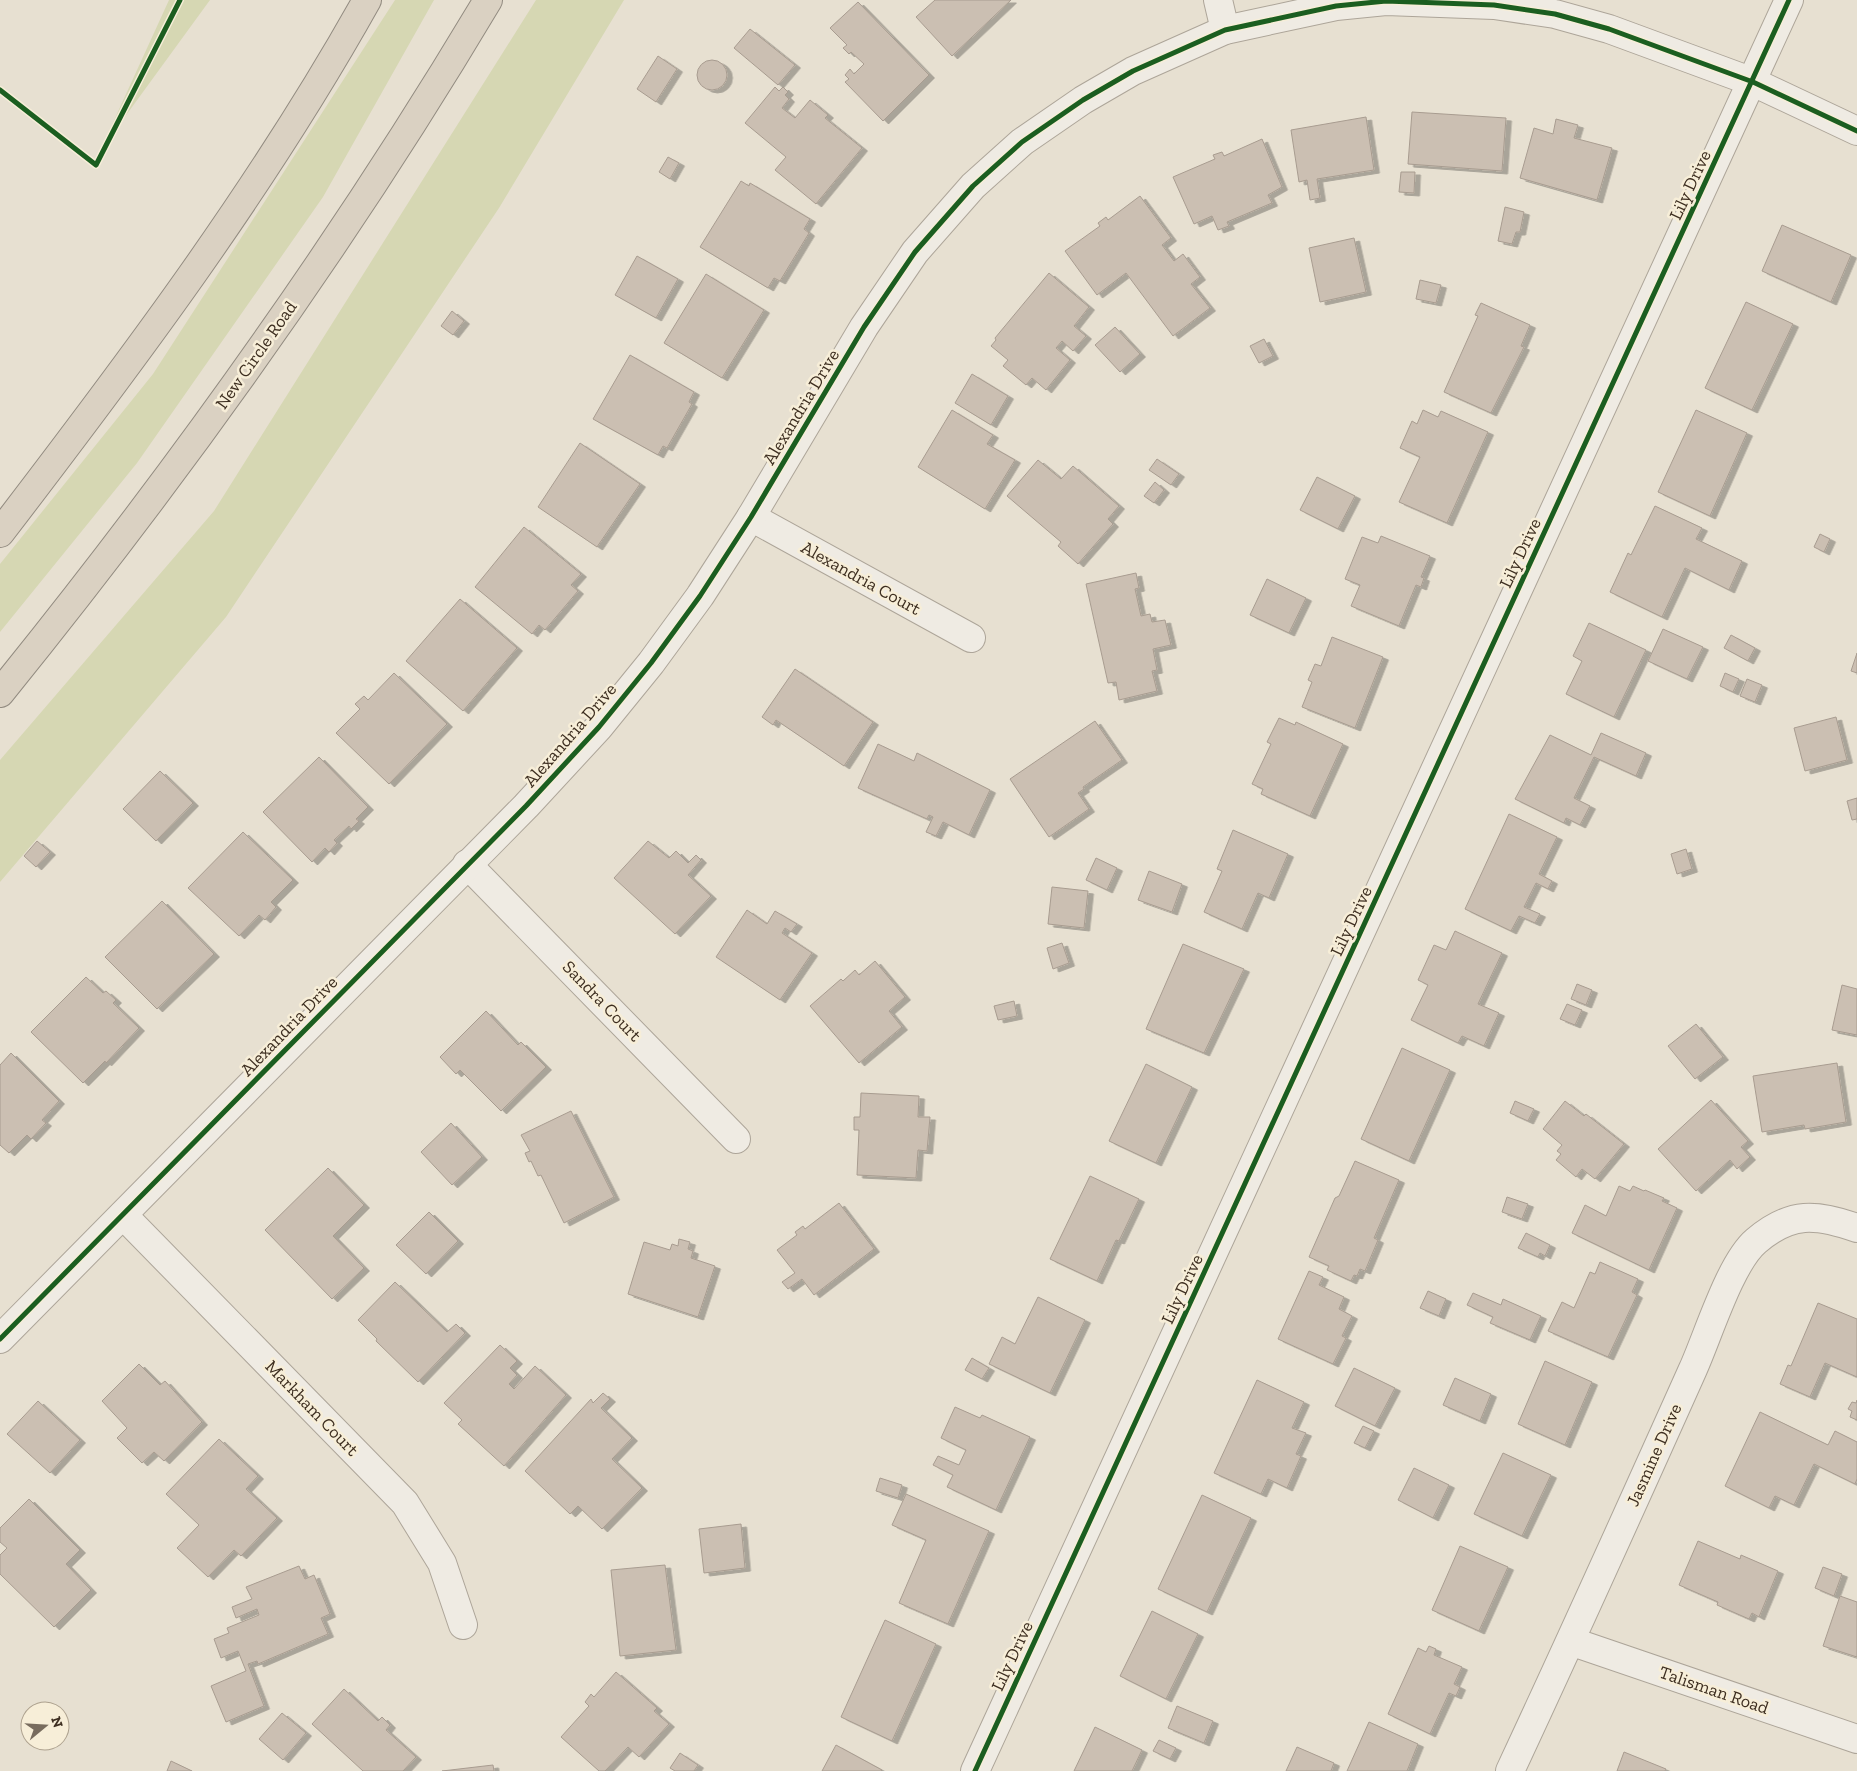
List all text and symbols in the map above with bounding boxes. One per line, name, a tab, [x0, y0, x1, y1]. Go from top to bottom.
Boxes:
street label: Lily Drive	[1664, 147, 1716, 223]
street label: New Circle Road	[211, 296, 302, 413]
street label: Alexandria Drive	[758, 345, 844, 469]
street label: Lily Drive	[1494, 515, 1546, 591]
street label: Alexandria Court	[797, 536, 925, 620]
street label: Alexandria Drive	[519, 678, 621, 792]
street label: Lily Drive	[1325, 883, 1377, 959]
street label: Sandra Court	[558, 956, 646, 1046]
street label: Alexandria Drive	[236, 971, 342, 1081]
street label: Lily Drive	[1156, 1251, 1208, 1327]
street label: Markham Court	[261, 1355, 363, 1461]
street label: Jasmine Drive	[1622, 1400, 1686, 1510]
street label: Lily Drive	[986, 1618, 1038, 1694]
street label: Talisman Road	[1656, 1661, 1772, 1719]
north arrow	[20, 1701, 70, 1751]
text: N	[47, 1714, 67, 1730]

